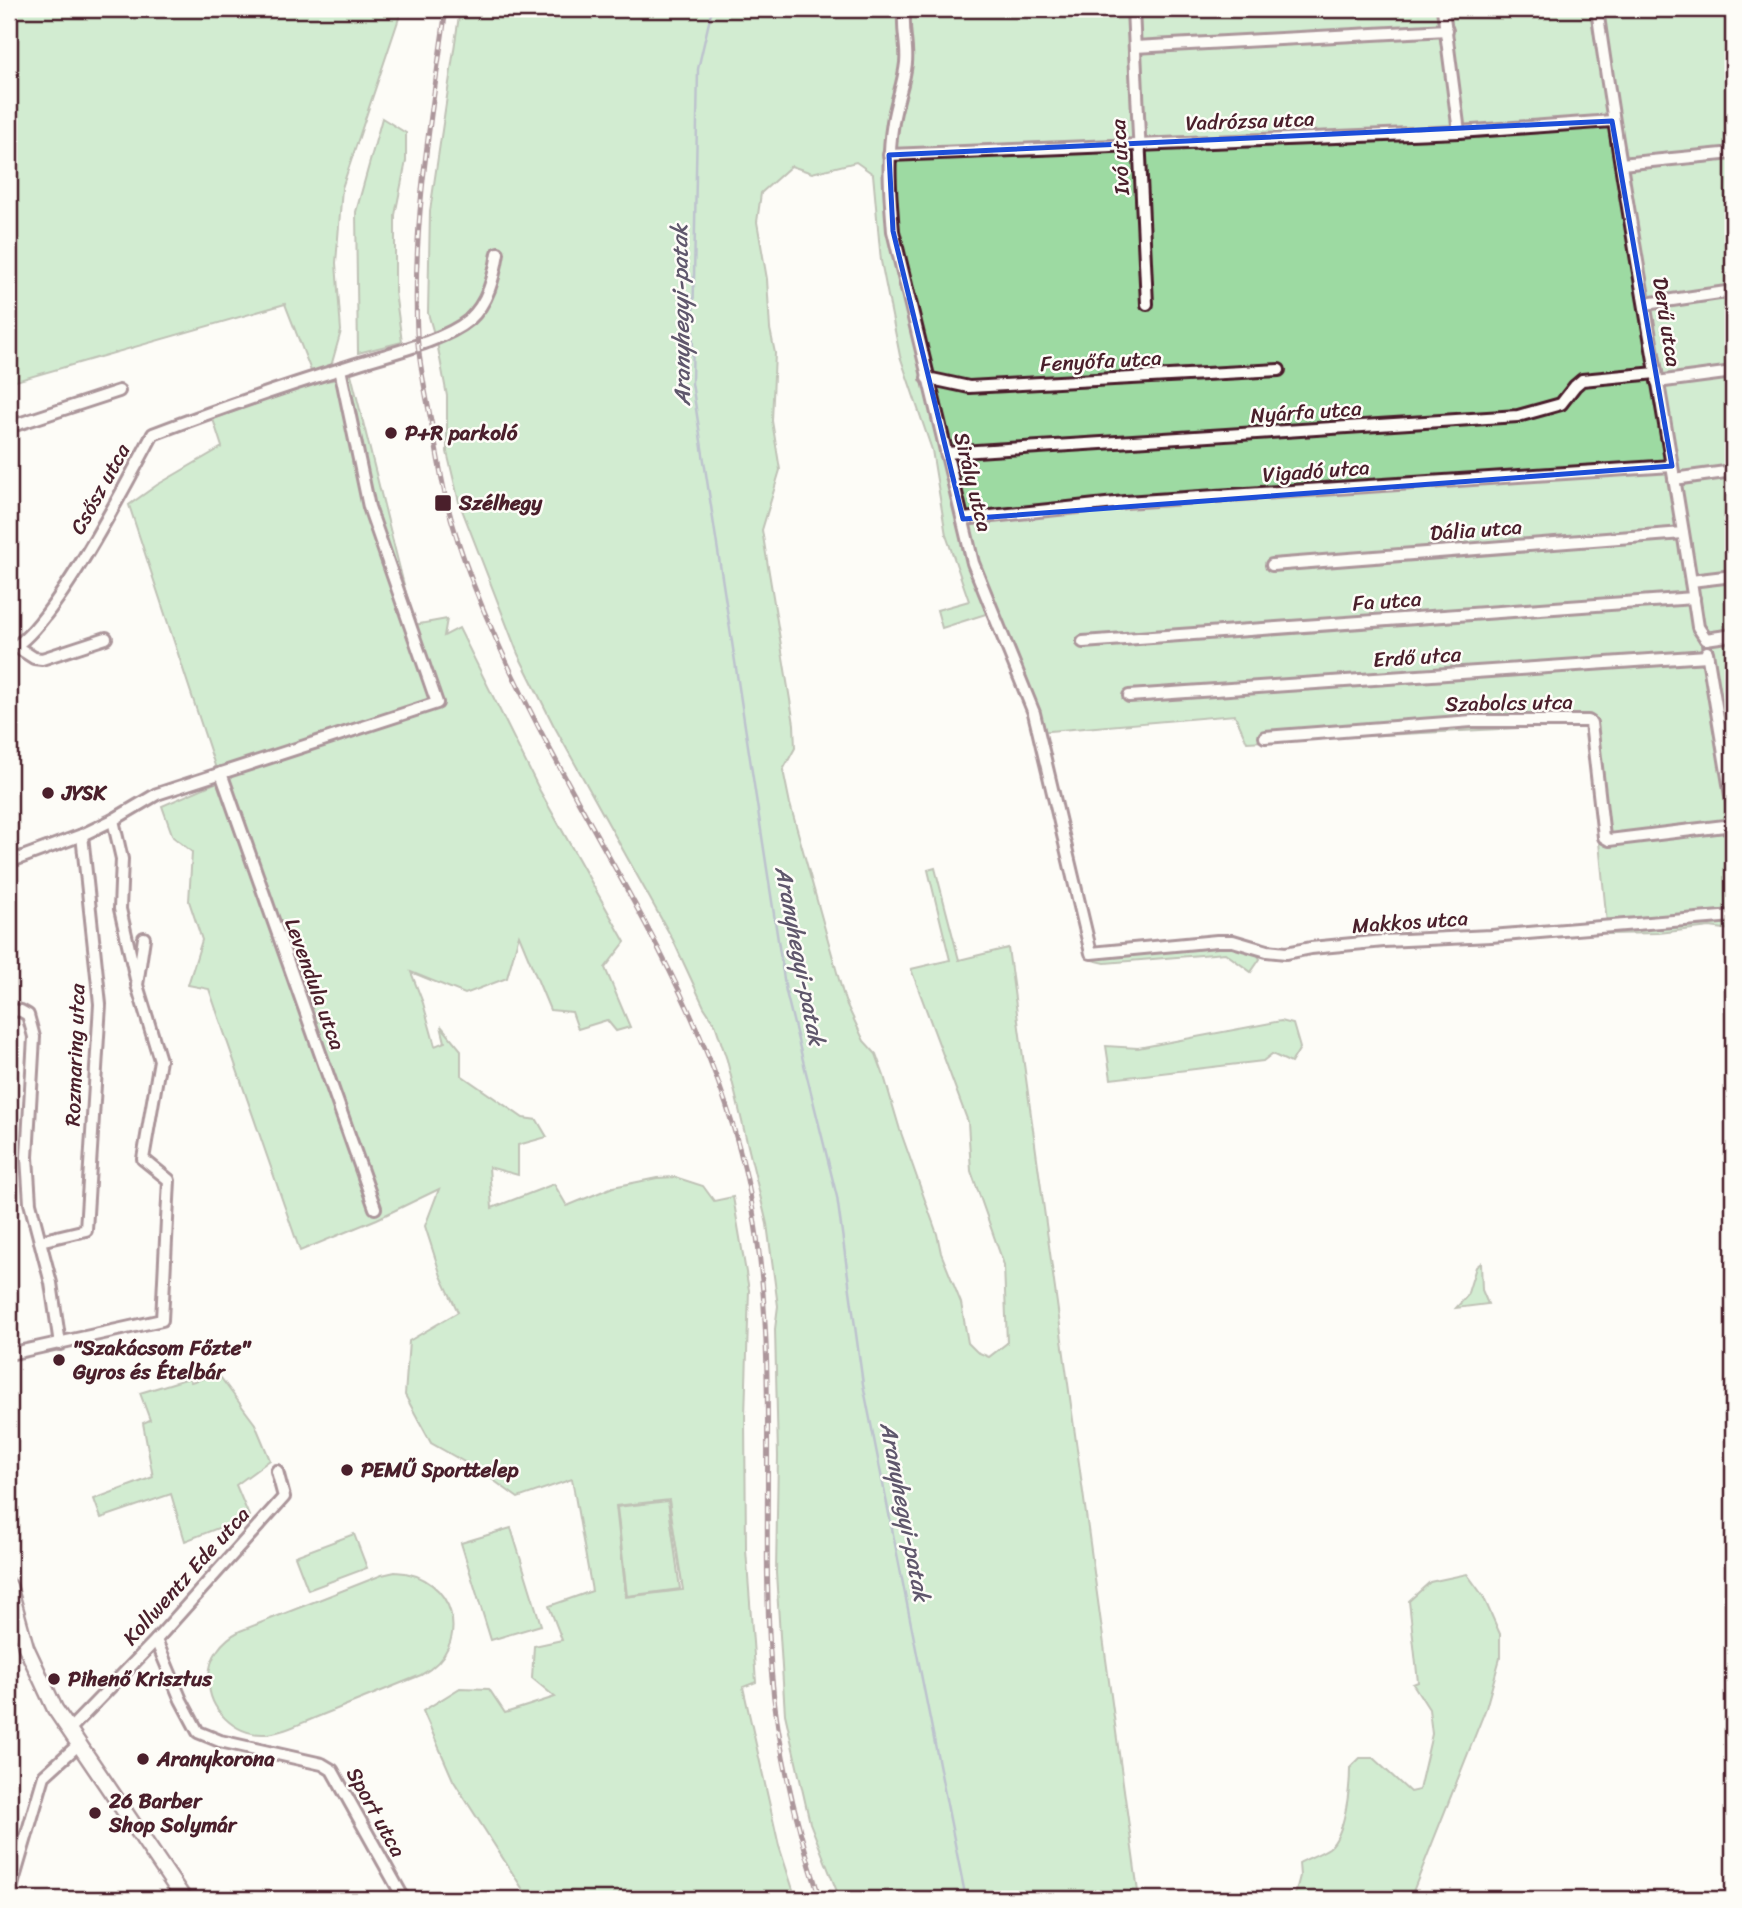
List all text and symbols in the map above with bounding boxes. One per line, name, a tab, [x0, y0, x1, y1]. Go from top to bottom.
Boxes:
street label: Vadrózsa utca	[1185, 100, 1316, 142]
street label: Ivó utca	[1099, 118, 1141, 197]
water label: Aranyhegyi-patak	[659, 222, 703, 407]
street label: Derű utca	[1641, 275, 1693, 370]
street label: Fenyőfa utca	[1039, 339, 1163, 383]
street label: Nyárfa utca	[1249, 389, 1363, 435]
place label: P+R parkoló	[405, 414, 519, 452]
marker: P+R parkoló	[383, 425, 399, 441]
street label: Sirály utca	[942, 428, 1004, 536]
street label: Csősz utca	[59, 436, 141, 542]
street label: Vigadó utca	[1261, 448, 1371, 494]
place label: Szélhegy	[458, 484, 543, 522]
marker: Szélhegy	[433, 493, 453, 513]
street label: Dália utca	[1429, 508, 1524, 552]
street label: Fa utca	[1351, 580, 1423, 622]
street label: Erdő utca	[1372, 635, 1463, 679]
street label: Szabolcs utca	[1445, 683, 1574, 723]
place label: JYSK	[61, 774, 108, 812]
marker: JYSK	[40, 785, 56, 801]
water label: Aranyhegyi-patak	[762, 862, 838, 1051]
street label: Makkos utca	[1351, 899, 1470, 945]
street label: Levendula utca	[274, 913, 357, 1056]
street label: Rozmaring utca	[54, 983, 96, 1127]
place label: "Szakácsom Főzte" Gyros és Ételbár	[72, 1329, 253, 1391]
marker: "Szakácsom Főzte" Gyros és Ételbár	[51, 1352, 67, 1368]
water label: Aranyhegyi-patak	[867, 1418, 943, 1607]
place label: PEMŰ Sporttelep	[361, 1451, 519, 1489]
marker: PEMŰ Sporttelep	[339, 1462, 355, 1478]
street label: Kollwentz Ede utca	[113, 1497, 260, 1655]
place label: Pihenő Krisztus	[68, 1660, 213, 1698]
marker: Pihenő Krisztus	[46, 1671, 62, 1687]
place label: Aranykorona	[156, 1740, 275, 1778]
marker: Aranykorona	[135, 1751, 151, 1767]
street label: Sport utca	[335, 1760, 417, 1865]
place label: 26 Barber Shop Solymár	[108, 1782, 238, 1844]
marker: 26 Barber Shop Solymár	[87, 1805, 103, 1821]

